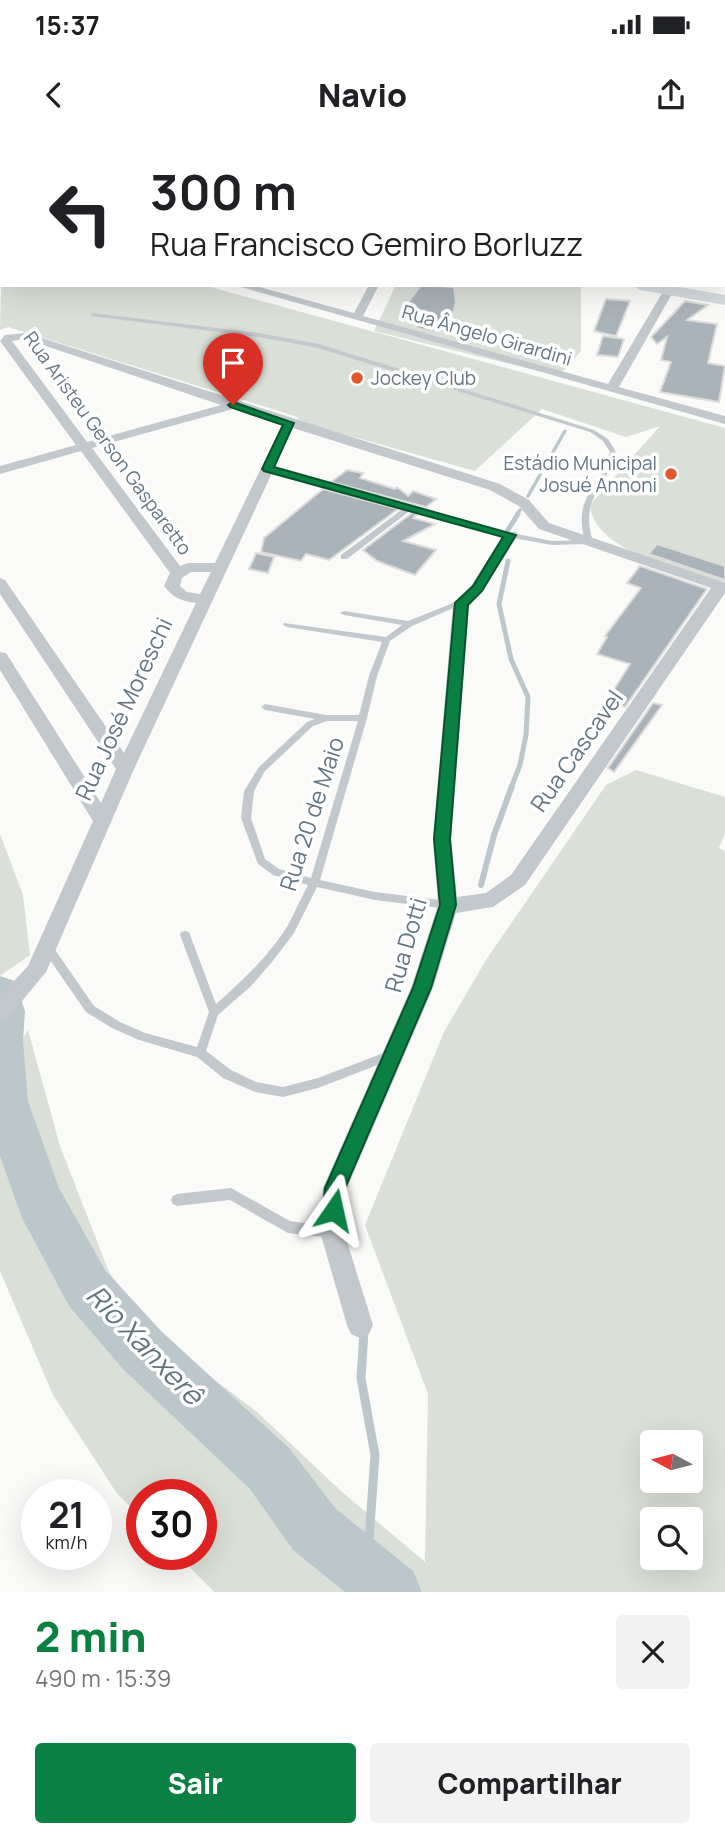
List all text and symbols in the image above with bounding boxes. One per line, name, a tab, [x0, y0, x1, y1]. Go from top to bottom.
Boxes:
text: 15:37	[35, 7, 100, 43]
text: Navio	[318, 73, 407, 117]
icon: back	[35, 76, 73, 114]
icon: share	[652, 76, 690, 114]
text: 300 m	[150, 158, 297, 225]
icon: left	[35, 168, 126, 259]
text: Rua Francisco Gemiro Borluzz	[150, 222, 584, 266]
street label: Rua Ângelo Girardini	[399, 298, 575, 372]
street label: Rua Aristeu Gerson Gasparetto	[18, 326, 198, 560]
pin	[203, 333, 263, 405]
icon: arrive	[214, 344, 252, 382]
place label: Jockey Club	[371, 365, 476, 391]
marker: Jockey Club	[349, 370, 365, 386]
place label: Estádio Municipal Josué Annoni	[503, 450, 657, 498]
marker: Estádio Municipal Josué Annoni	[663, 466, 679, 482]
street label: Rua José Moreschi	[67, 612, 179, 805]
street label: Rua Cascavel	[522, 683, 630, 818]
street label: Rua 20 de Maio	[271, 733, 351, 895]
street label: Rua Dotti	[376, 894, 434, 996]
position arrow	[297, 1173, 371, 1247]
water label: Rio Xanxerê	[79, 1276, 213, 1414]
north arrow	[640, 1430, 704, 1493]
map controls	[640, 1430, 703, 1570]
speed limit sign: 30	[126, 1479, 217, 1570]
text: 21	[48, 1491, 85, 1539]
button: search	[640, 1507, 703, 1570]
text: km/h	[46, 1530, 87, 1554]
text: 2 min	[35, 1607, 146, 1665]
button: close	[616, 1615, 690, 1689]
text: 490 m · 15:39	[35, 1662, 171, 1694]
button: Sair	[35, 1743, 356, 1823]
button: Compartilhar	[370, 1743, 690, 1823]

